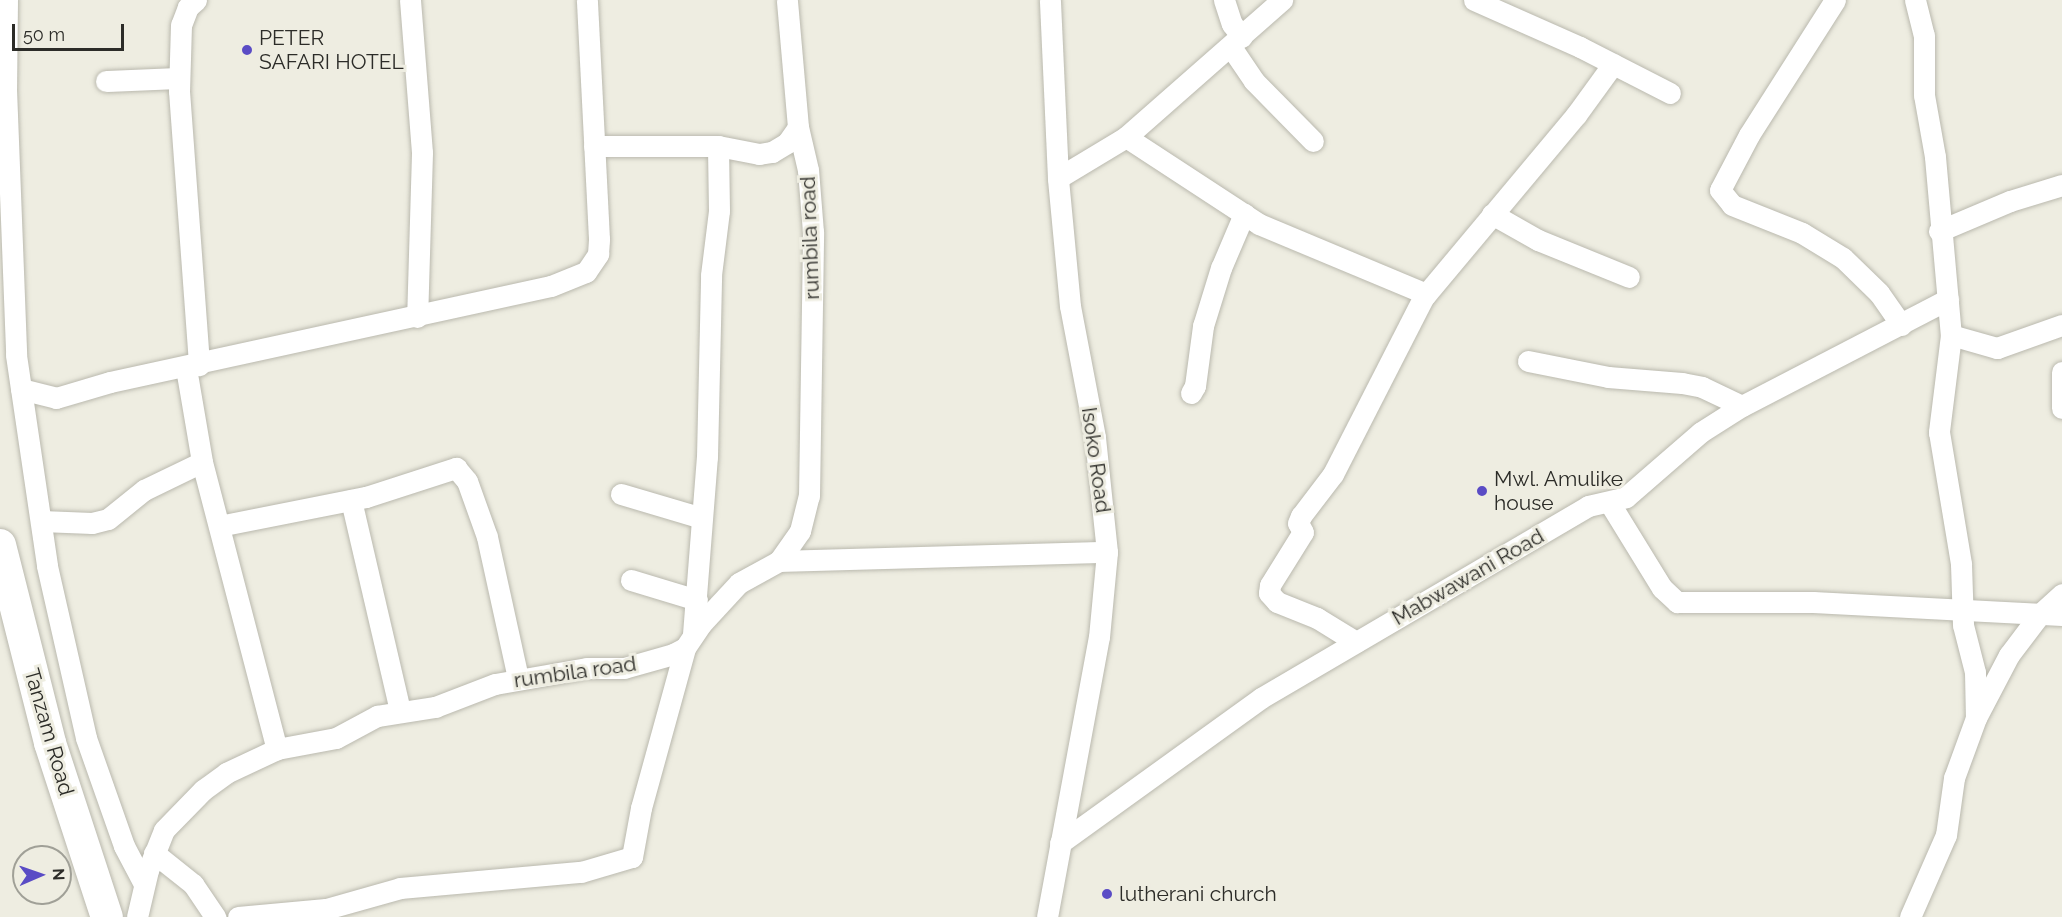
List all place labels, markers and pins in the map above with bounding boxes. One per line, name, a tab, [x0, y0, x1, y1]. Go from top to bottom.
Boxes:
place label: PETER SAFARI HOTEL	[259, 25, 404, 75]
marker: PETER SAFARI HOTEL	[240, 43, 254, 57]
place label: Mwl. Amulike house	[1494, 466, 1624, 516]
marker: Mwl. Amulike house	[1475, 484, 1489, 498]
place label: lutherani church	[1119, 881, 1277, 907]
marker: lutherani church	[1100, 887, 1114, 901]

